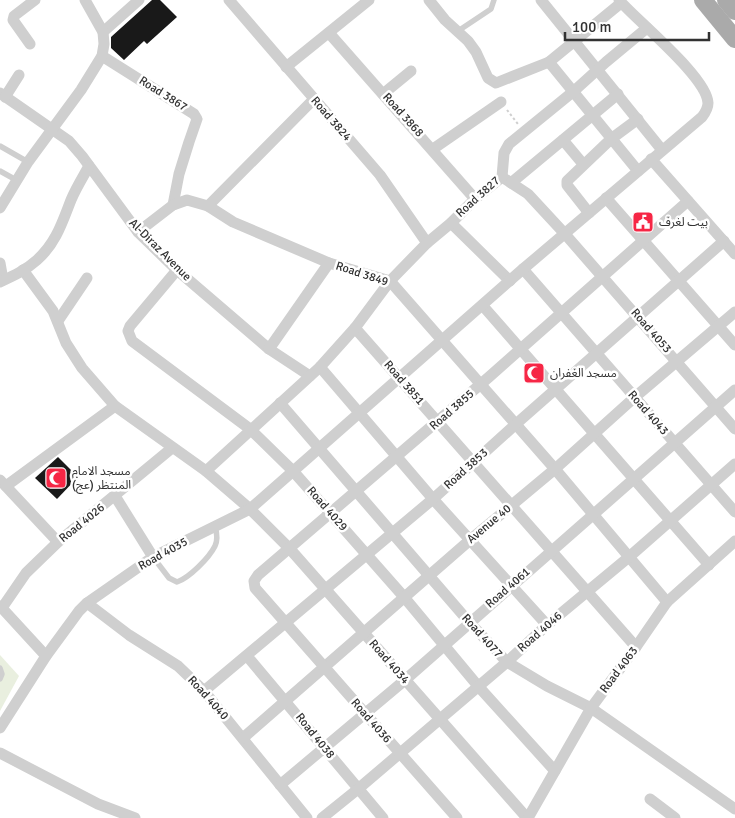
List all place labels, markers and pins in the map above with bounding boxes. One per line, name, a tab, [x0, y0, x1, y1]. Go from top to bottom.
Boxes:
public building icon: بيت لغرف	[631, 210, 655, 234]
place label: بيت لغرف	[659, 215, 708, 230]
mosque icon: مسجد الغفران	[522, 361, 546, 385]
place label: مسجد الغفران	[550, 366, 617, 381]
place label: مسجد الامام المنتظر (عج)	[72, 464, 131, 494]
mosque icon: مسجد الامام المنتظر (عج)	[44, 466, 68, 490]

